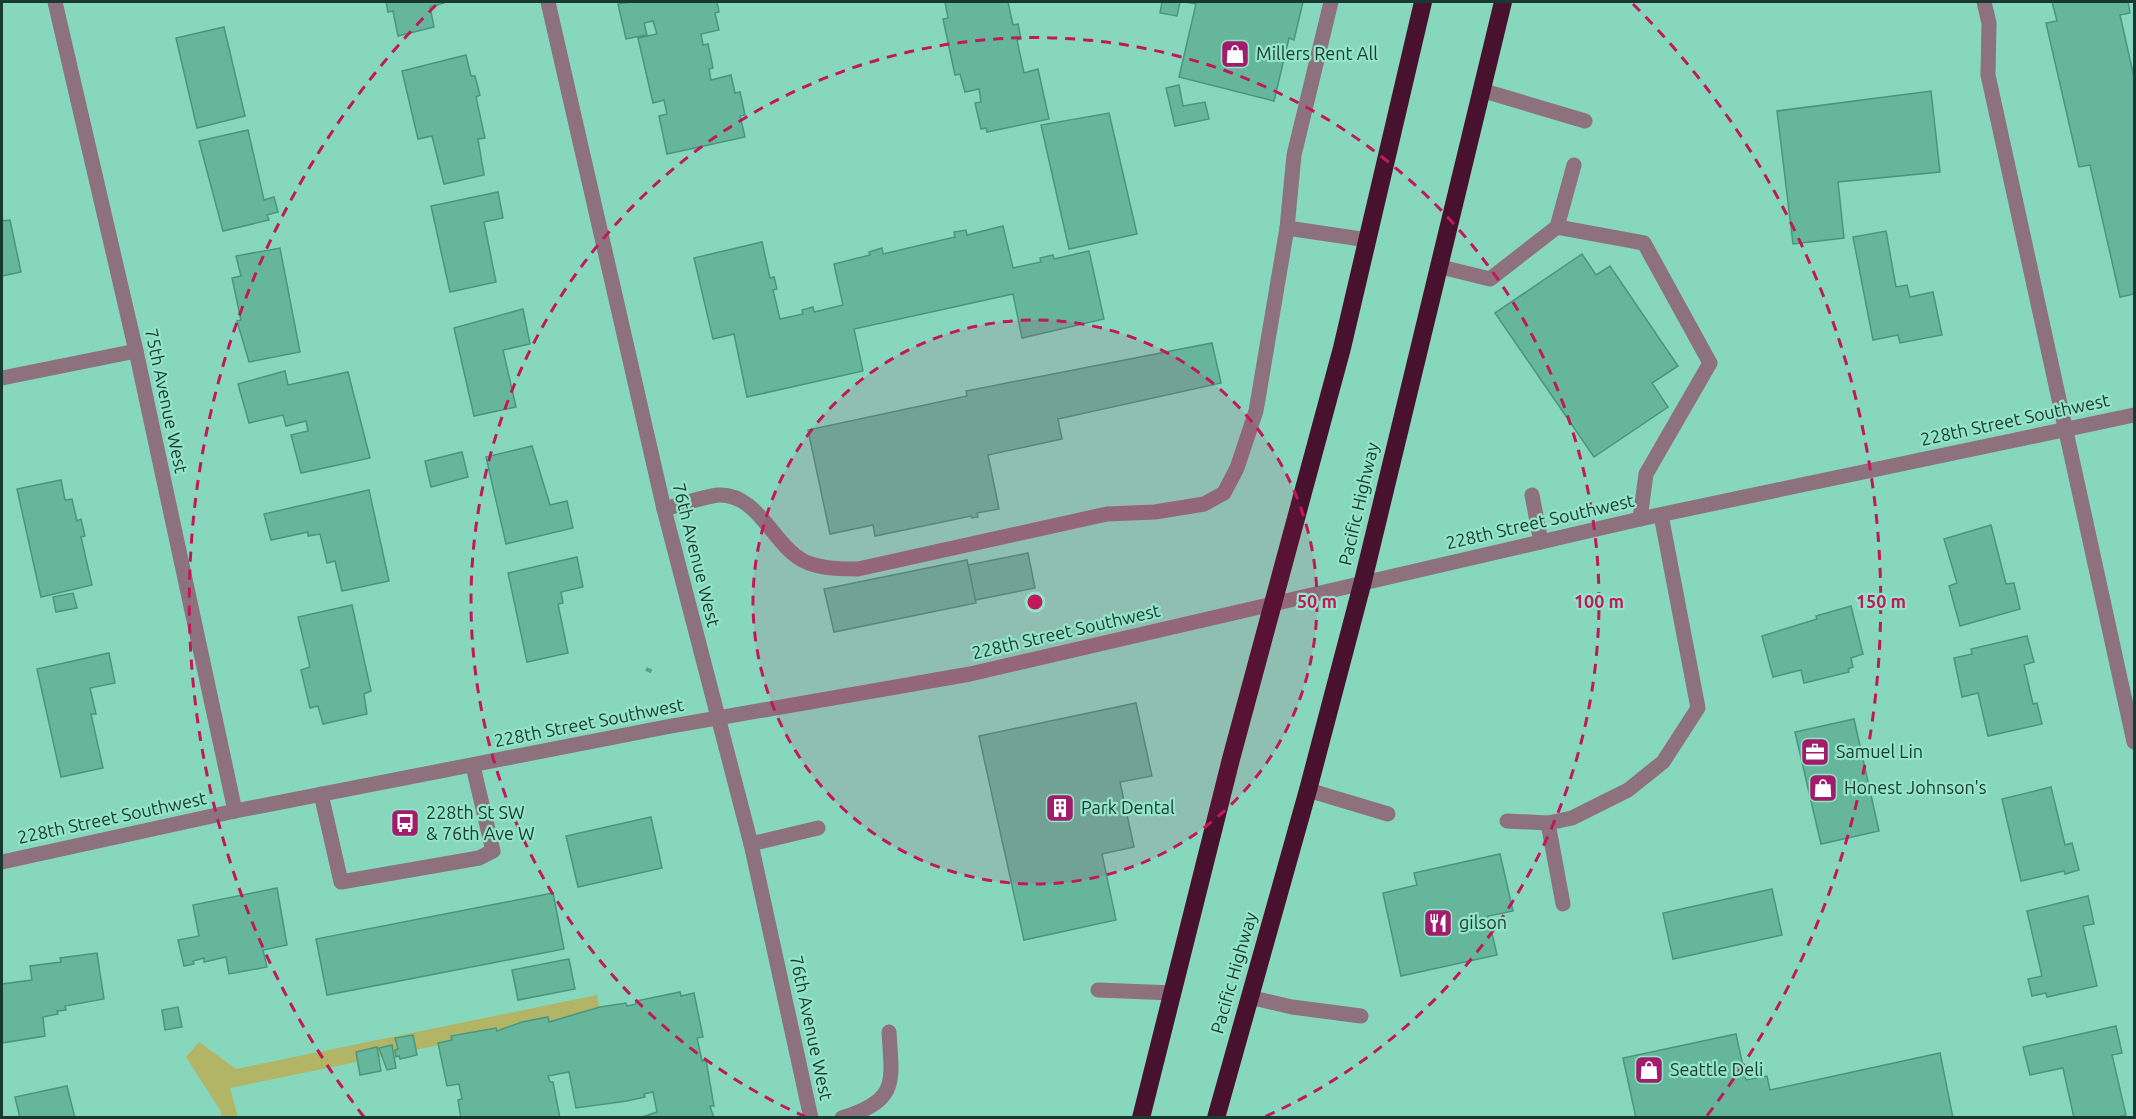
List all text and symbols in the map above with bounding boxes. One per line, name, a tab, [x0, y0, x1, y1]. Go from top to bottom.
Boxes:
shop icon: Millers Rent All	[1219, 38, 1251, 70]
place label: Millers Rent All	[1256, 43, 1378, 63]
street label: 75th Avenue West	[142, 326, 192, 475]
street label: 228th Street Southwest	[1918, 389, 2111, 449]
street label: Pacific Highway	[1334, 440, 1382, 567]
street label: 76th Avenue West	[669, 481, 725, 629]
street label: 228th Street Southwest	[1444, 490, 1636, 552]
text: 50 m	[1297, 591, 1337, 611]
text: 100 m	[1574, 591, 1624, 611]
text: 150 m	[1856, 591, 1906, 611]
centre of rings	[1025, 592, 1045, 612]
street label: 228th Street Southwest	[970, 600, 1162, 662]
street label: 228th Street Southwest	[492, 694, 685, 750]
office icon: Samuel Lin	[1799, 736, 1831, 768]
place label: Samuel Lin	[1836, 741, 1923, 761]
shop icon: Honest Johnson's	[1807, 772, 1839, 804]
place label: Honest Johnson's	[1844, 777, 1987, 797]
street label: 228th Street Southwest	[15, 787, 208, 847]
building icon: Park Dental	[1044, 792, 1076, 824]
place label: Park Dental	[1081, 797, 1175, 817]
place label: 228th St SW & 76th Ave W	[426, 802, 535, 843]
bus stop icon: 228th St SW & 76th Ave W	[389, 807, 421, 839]
restaurant icon: gilson	[1422, 907, 1454, 939]
street label: Pacific Highway	[1206, 909, 1260, 1036]
place label: gilson	[1459, 912, 1507, 932]
street label: 76th Avenue West	[787, 953, 837, 1102]
shop icon: Seattle Deli	[1633, 1054, 1665, 1086]
place label: Seattle Deli	[1670, 1059, 1763, 1079]

